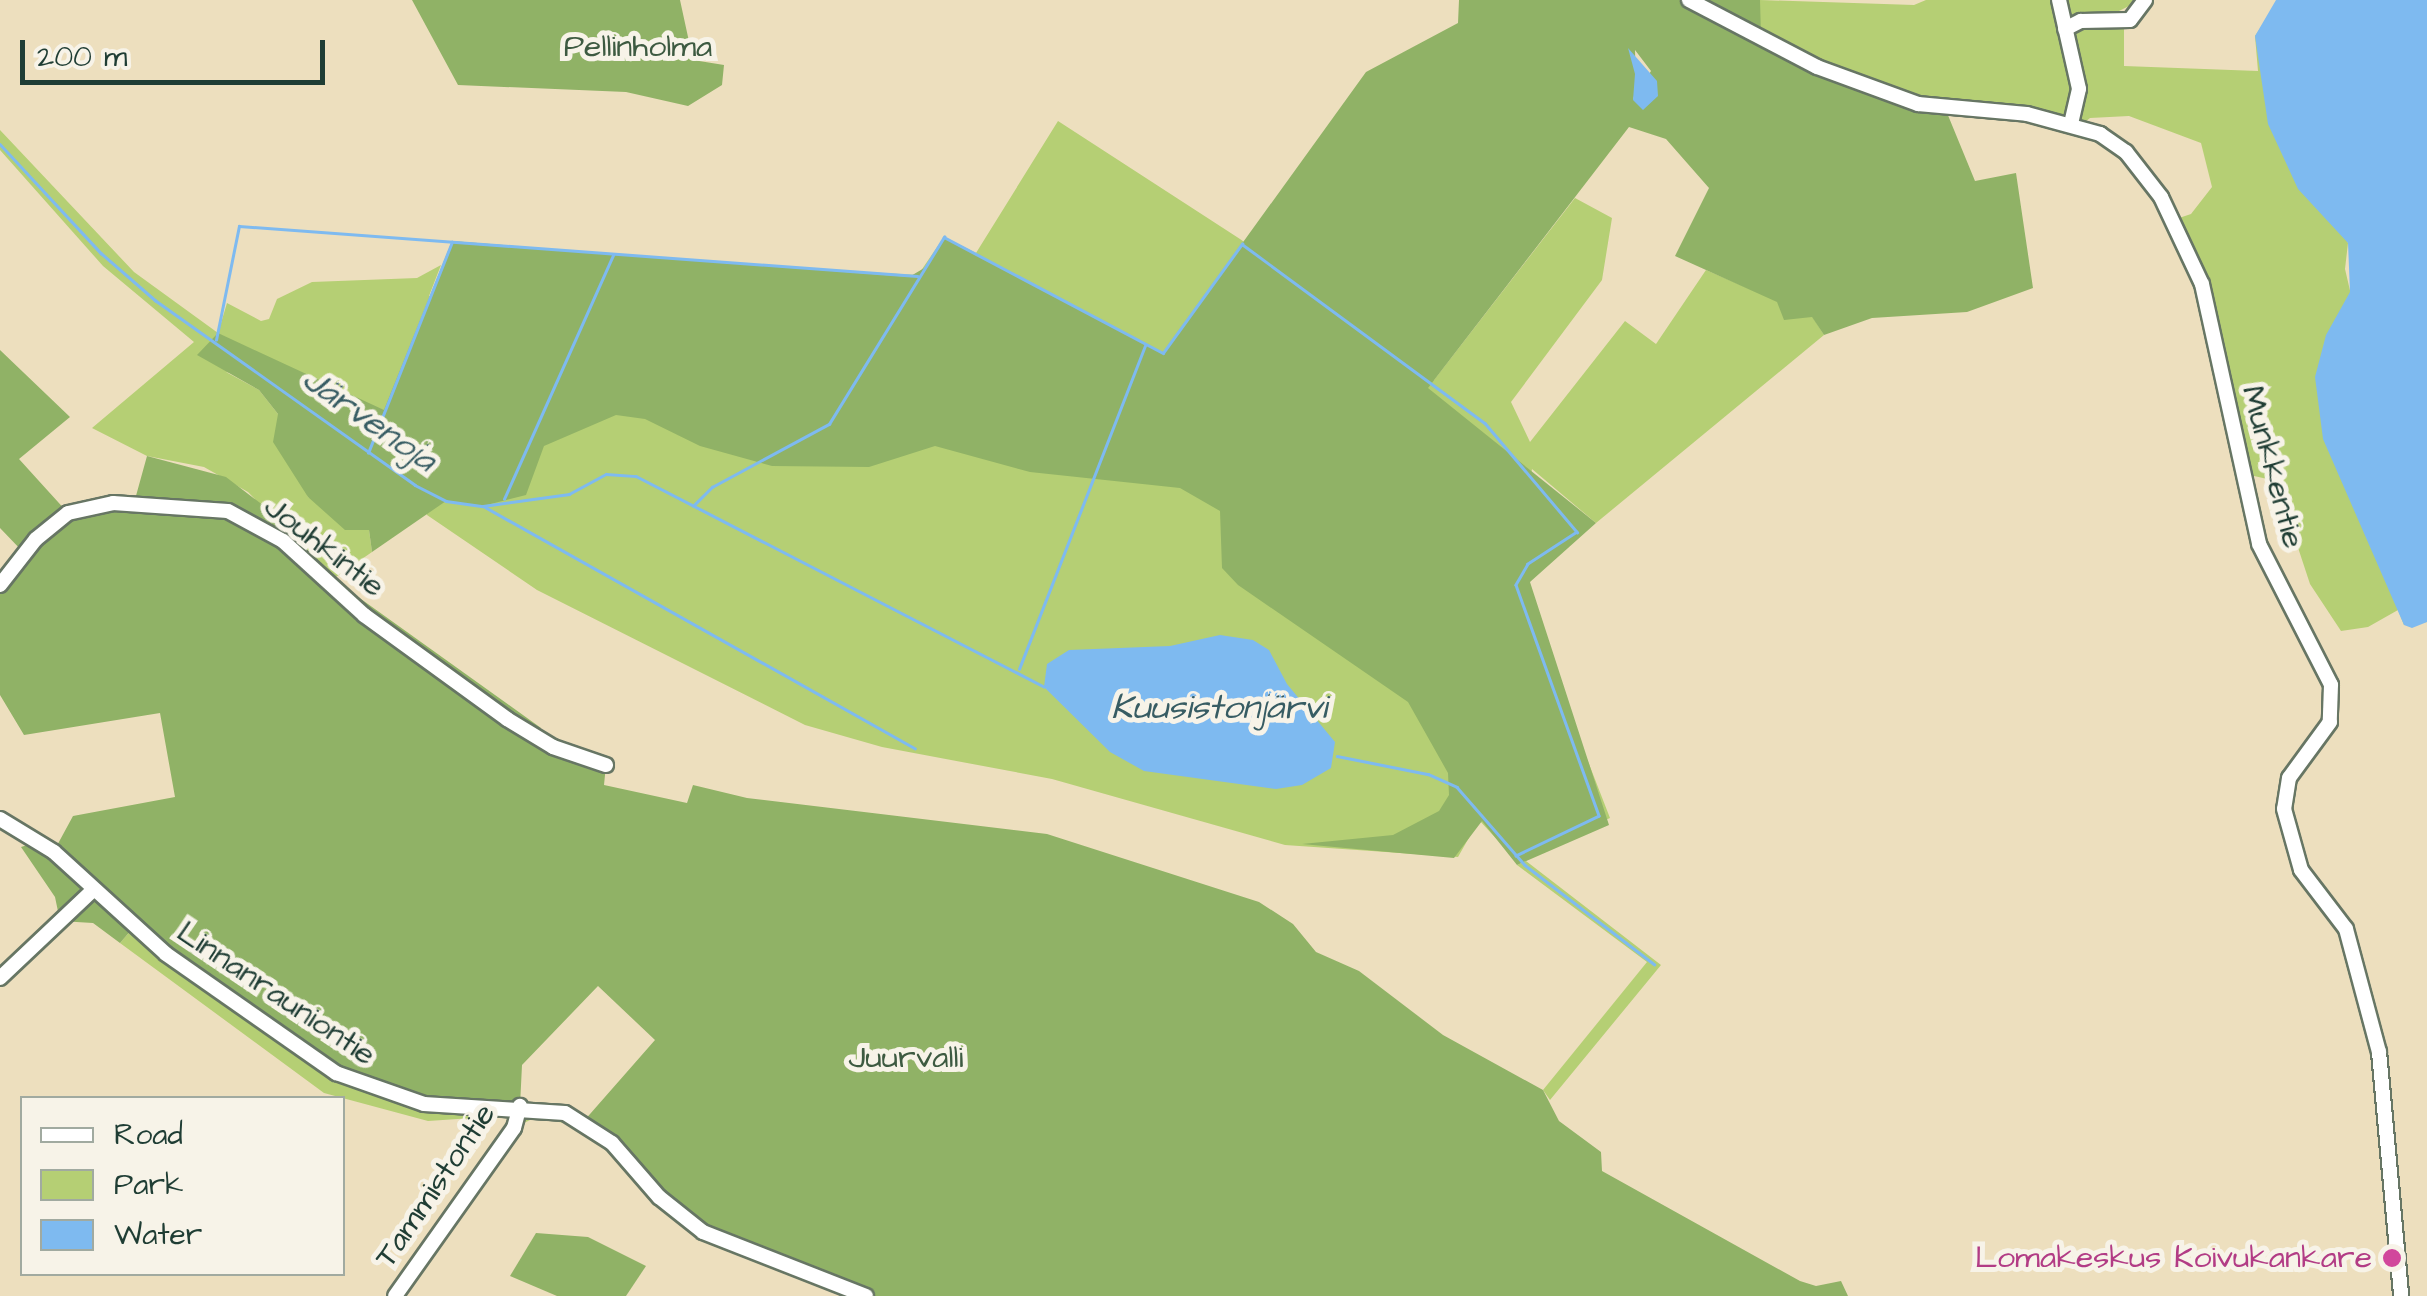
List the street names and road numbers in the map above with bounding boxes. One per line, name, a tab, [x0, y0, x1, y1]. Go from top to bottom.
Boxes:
street label: Munkkentie	[2232, 382, 2312, 552]
street label: Jouhkintie	[256, 488, 392, 606]
street label: Linnanrauniontie	[169, 913, 383, 1075]
street label: Tammistontie	[367, 1097, 505, 1275]

